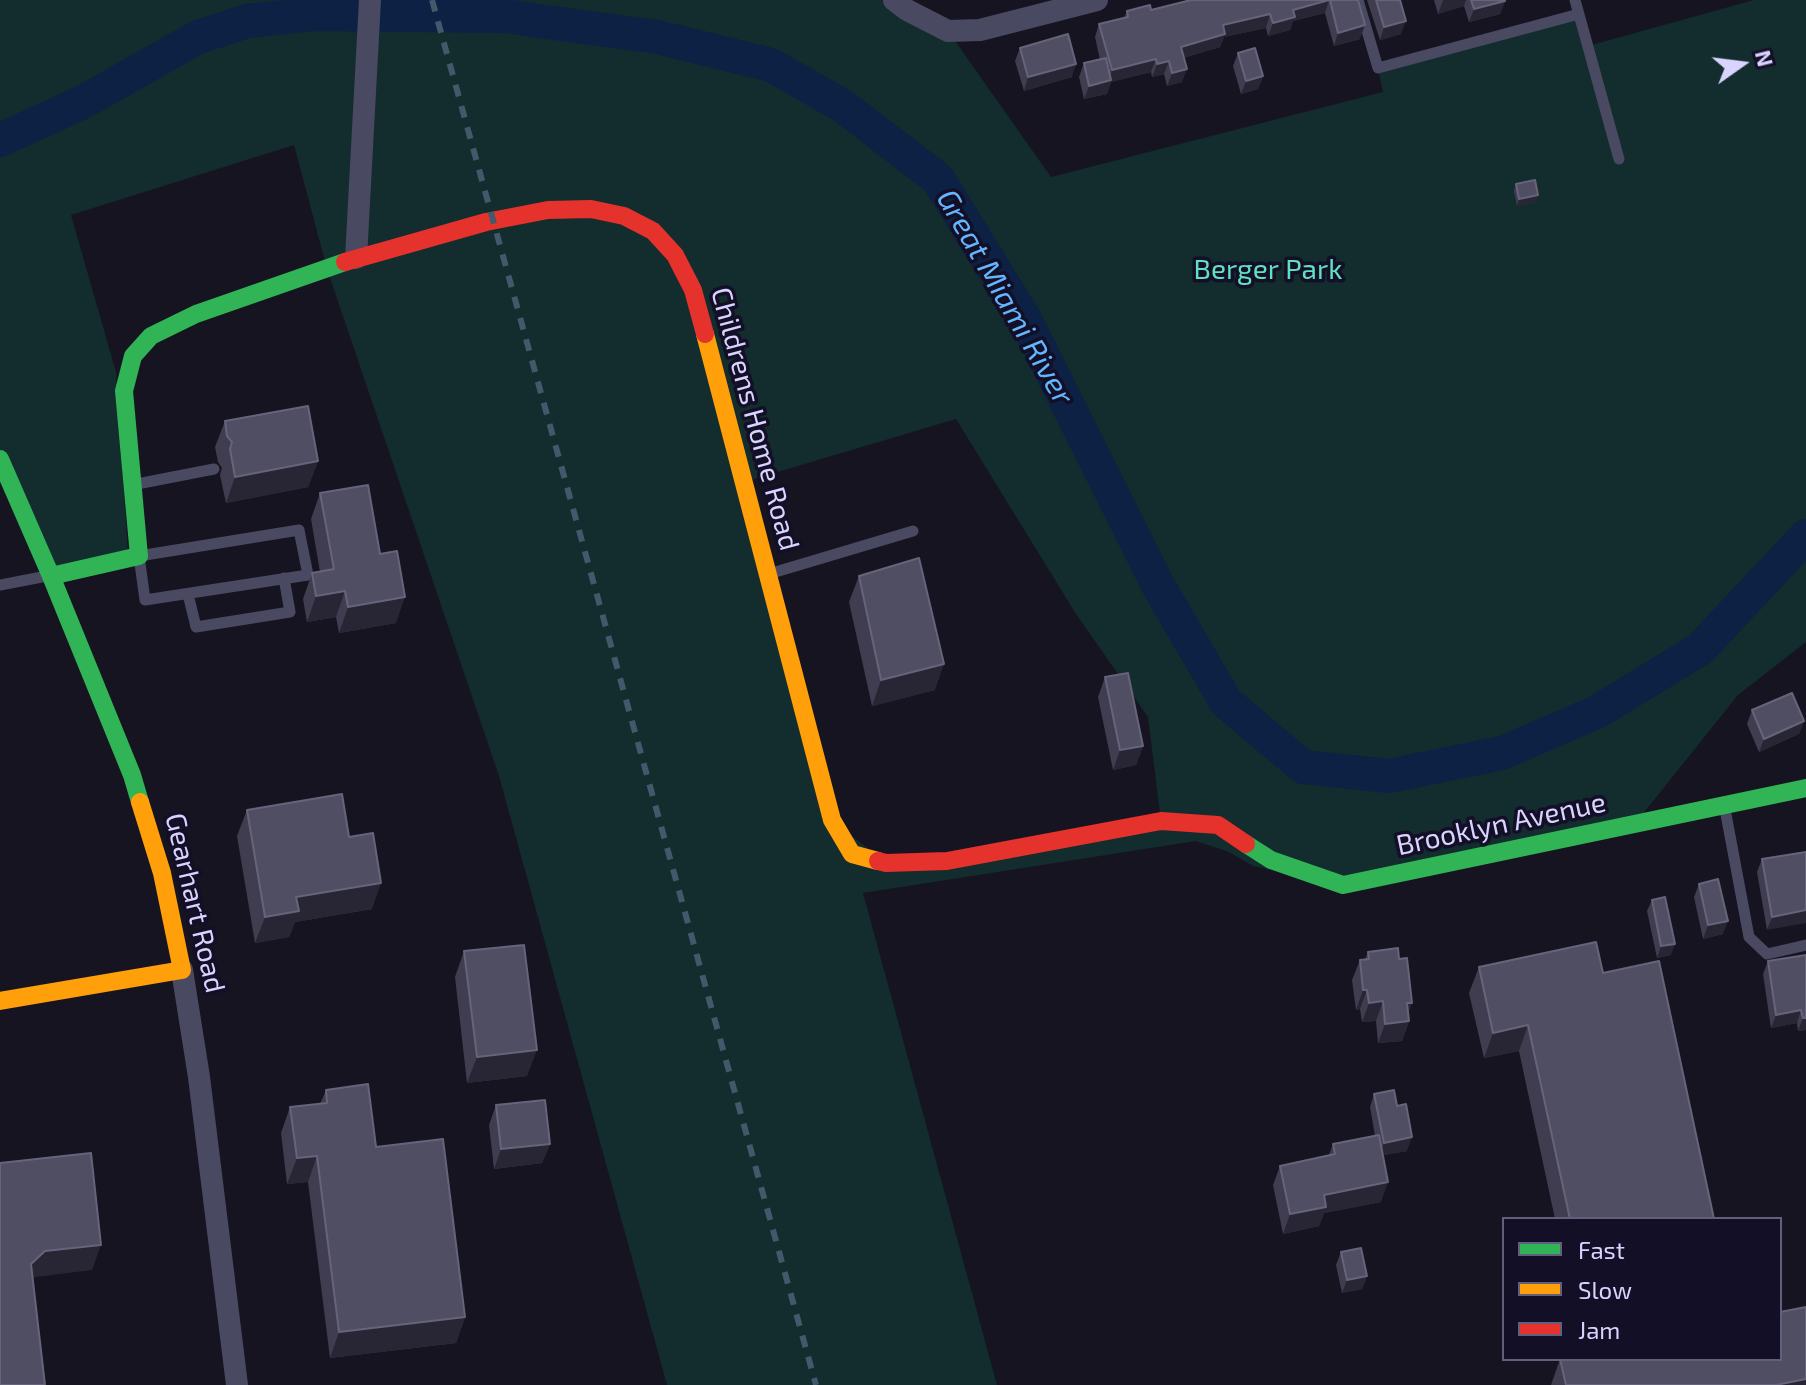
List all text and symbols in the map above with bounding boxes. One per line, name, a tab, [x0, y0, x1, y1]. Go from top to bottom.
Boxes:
north arrow	[1702, 24, 1782, 104]
text: N	[1751, 47, 1780, 69]
water label: Great Miami River	[929, 183, 1081, 411]
park label: Berger Park	[1194, 253, 1342, 287]
street label: Childrens Home Road	[704, 284, 806, 554]
street label: Brooklyn Avenue	[1393, 785, 1609, 863]
street label: Gearhart Road	[158, 810, 232, 996]
legend	[1502, 1217, 1782, 1361]
text: Fast	[1578, 1235, 1625, 1264]
text: Slow	[1578, 1275, 1632, 1304]
text: Jam	[1578, 1315, 1620, 1344]

